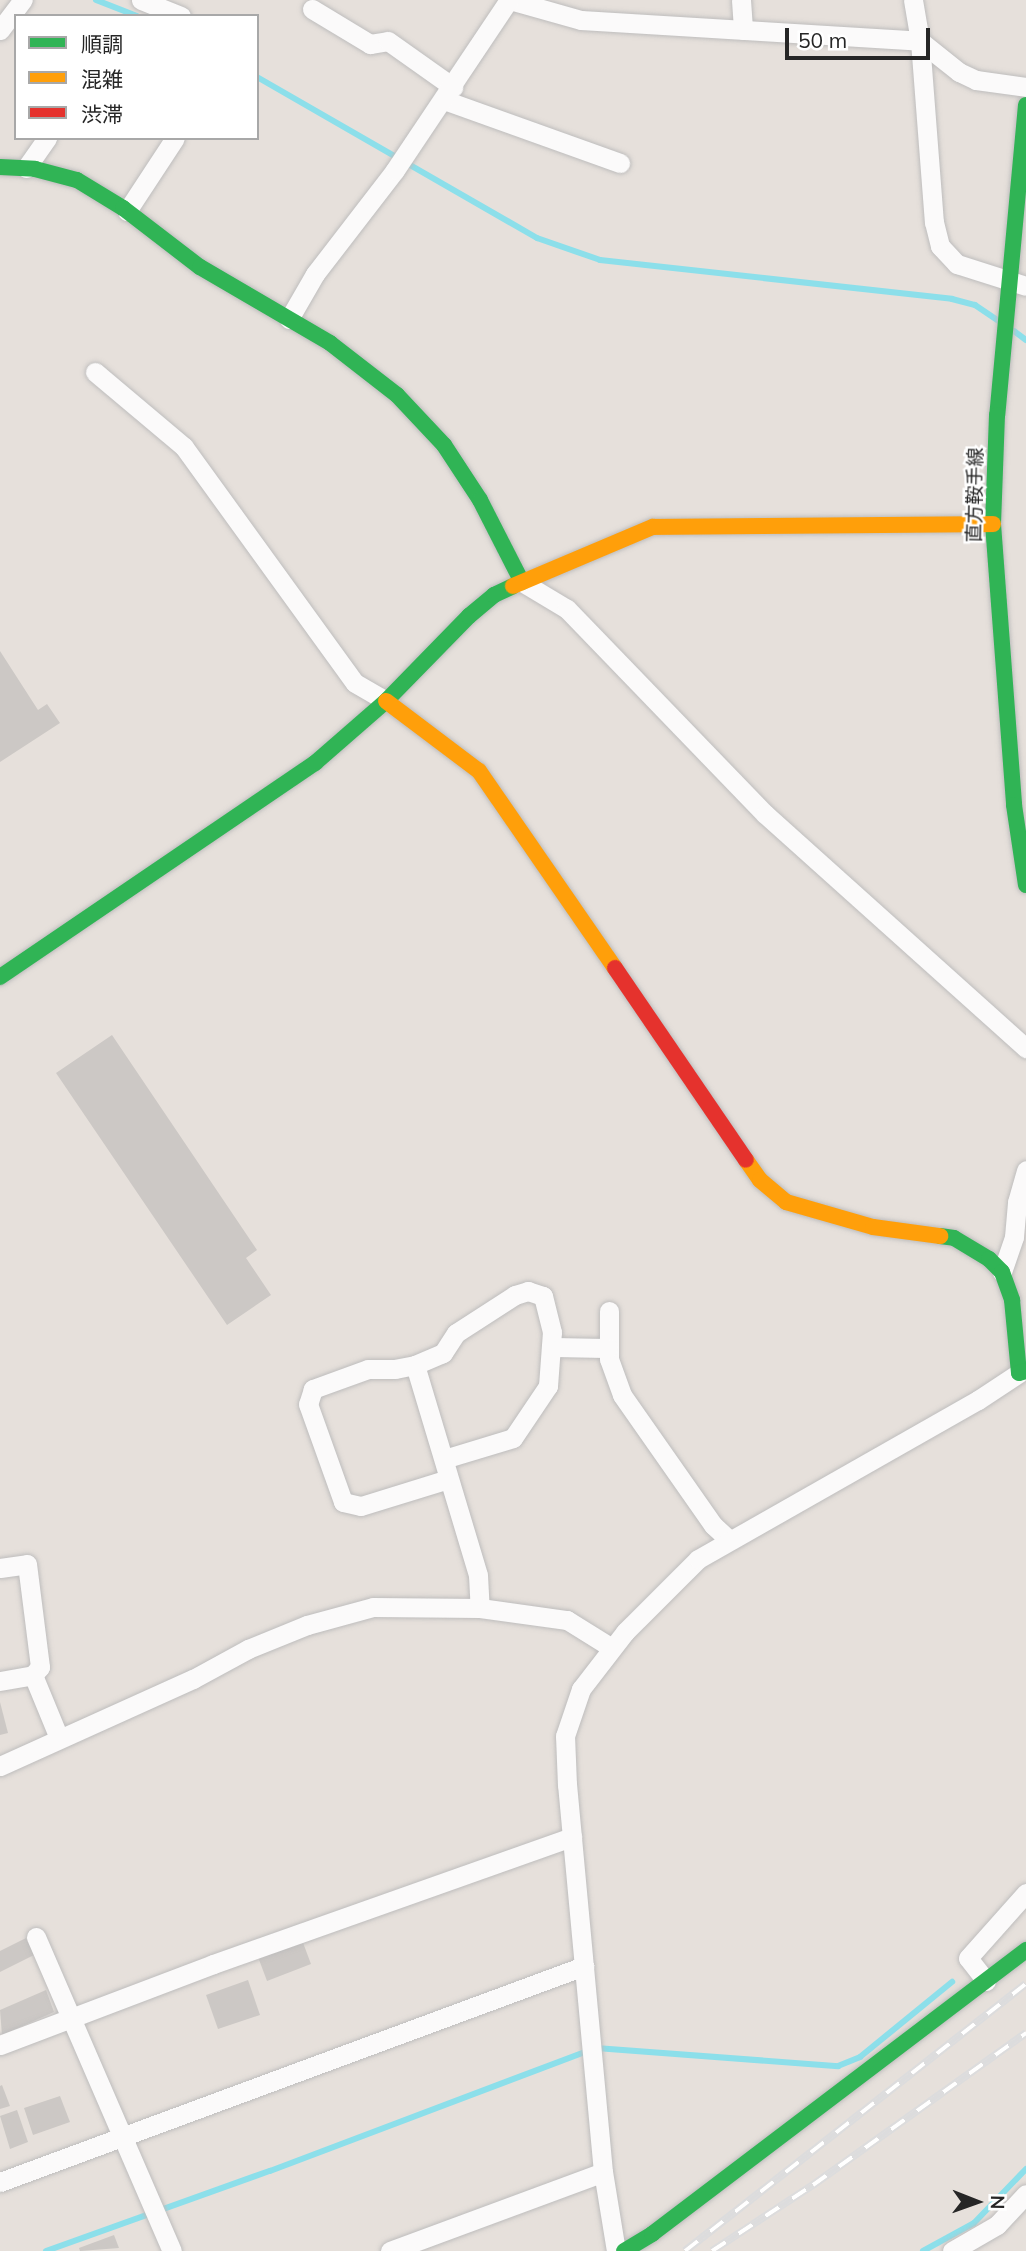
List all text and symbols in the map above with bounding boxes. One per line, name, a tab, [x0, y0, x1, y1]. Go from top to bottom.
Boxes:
legend	[14, 14, 259, 140]
scale bar	[788, 14, 933, 58]
text: 50 m	[798, 27, 847, 53]
text: 順調	[81, 31, 123, 57]
text: 混雑	[81, 66, 123, 92]
text: 渋滞	[81, 101, 123, 127]
street label: 直方鞍手線	[963, 447, 987, 543]
north arrow	[942, 2167, 1012, 2237]
text: N	[986, 2195, 1010, 2210]

